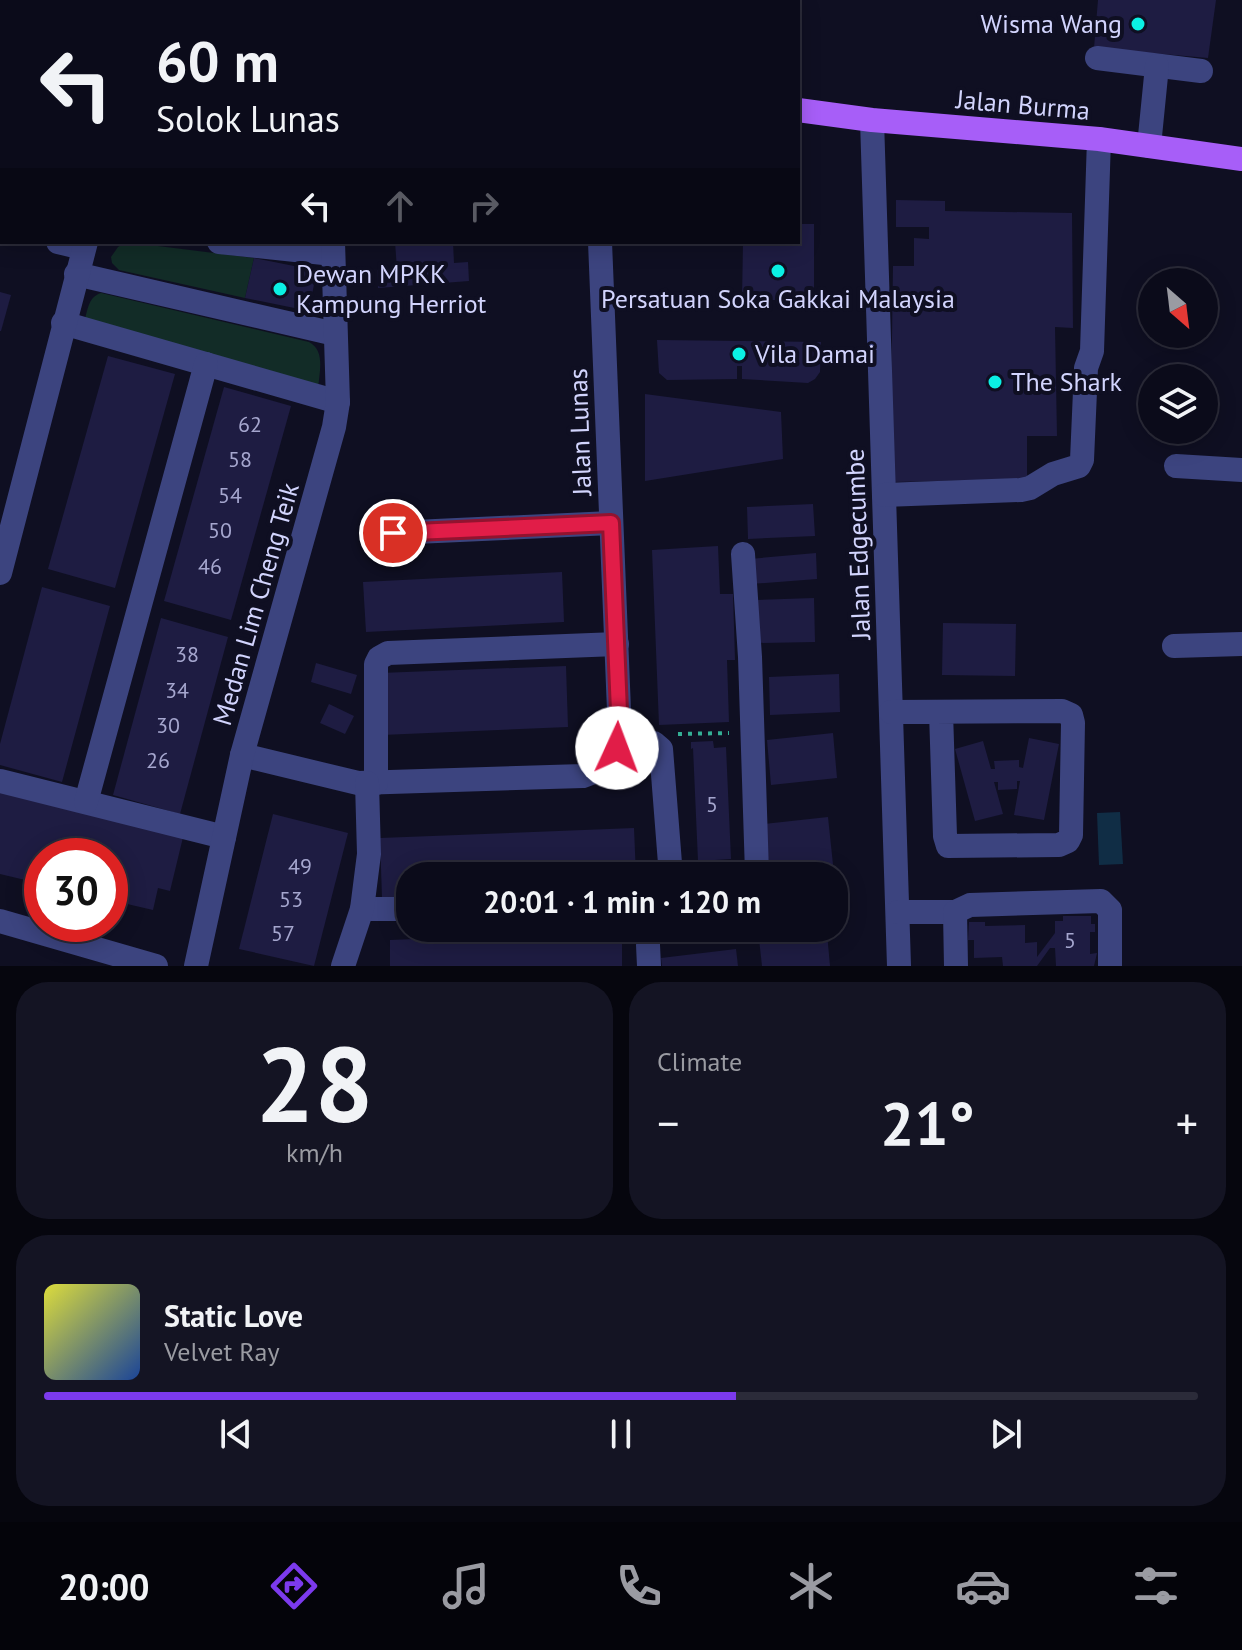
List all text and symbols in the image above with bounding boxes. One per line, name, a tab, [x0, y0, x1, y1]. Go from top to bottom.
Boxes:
place label: Wisma Wang	[981, 7, 1122, 40]
marker: Wisma Wang	[1129, 15, 1147, 33]
text: 60 m	[156, 25, 279, 97]
icon: left	[24, 32, 128, 136]
street label: Jalan Burma	[954, 82, 1091, 127]
text: Solok Lunas	[156, 95, 340, 142]
icon: left	[294, 184, 338, 228]
icon: ahead	[378, 184, 422, 228]
icon: right	[462, 184, 506, 228]
place label: Dewan MPKK Kampung Herriot	[296, 257, 487, 320]
marker: Persatuan Soka Gakkai Malaysia	[769, 262, 787, 280]
north arrow	[1138, 268, 1218, 348]
map controls	[1138, 268, 1218, 444]
marker: Dewan MPKK Kampung Herriot	[271, 280, 289, 298]
place label: Persatuan Soka Gakkai Malaysia	[601, 282, 955, 315]
place label: Vila Damai	[754, 337, 875, 370]
marker: Vila Damai	[730, 345, 748, 363]
button: layers	[1138, 364, 1218, 444]
place label: The Shark	[1011, 365, 1123, 398]
street label: Jalan Lunas	[561, 368, 598, 497]
marker: The Shark	[986, 373, 1004, 391]
house number: 62	[238, 410, 262, 438]
house number: 58	[228, 445, 252, 473]
street label: Jalan Edgecumbe	[838, 448, 877, 641]
street label: Medan Lim Cheng Teik	[205, 478, 306, 729]
house number: 54	[218, 481, 242, 509]
pin	[359, 499, 427, 567]
icon: arrive	[371, 511, 415, 555]
house number: 50	[208, 516, 232, 544]
house number: 46	[198, 552, 222, 580]
house number: 38	[175, 640, 199, 668]
house number: 34	[165, 676, 189, 704]
position arrow	[575, 706, 659, 790]
house number: 30	[156, 711, 180, 739]
house number: 26	[146, 746, 170, 774]
house number: 5	[706, 790, 718, 818]
speed limit sign: 30	[24, 838, 128, 942]
house number: 49	[288, 852, 312, 880]
text: 20:01 · 1 min · 120 m	[483, 882, 761, 921]
house number: 53	[279, 885, 303, 913]
house number: 57	[271, 919, 295, 947]
house number: 5	[1064, 926, 1076, 954]
text: 28	[256, 1016, 373, 1151]
text: Climate	[657, 1045, 742, 1078]
text: 21°	[880, 1084, 975, 1162]
text: −	[657, 1094, 679, 1151]
text: +	[1176, 1094, 1198, 1151]
text: km/h	[286, 1136, 343, 1169]
text: Static Love	[164, 1296, 303, 1335]
text: Velvet Ray	[164, 1335, 280, 1368]
icon: previous	[214, 1412, 258, 1456]
icon: pause	[599, 1412, 643, 1456]
icon: next	[984, 1412, 1028, 1456]
icon: directions	[266, 1558, 322, 1614]
icon: music	[438, 1558, 494, 1614]
icon: phone	[611, 1558, 667, 1614]
icon: climate	[783, 1558, 839, 1614]
icon: car	[955, 1558, 1011, 1614]
icon: filters	[1128, 1558, 1184, 1614]
text: 20:00	[58, 1563, 150, 1610]

